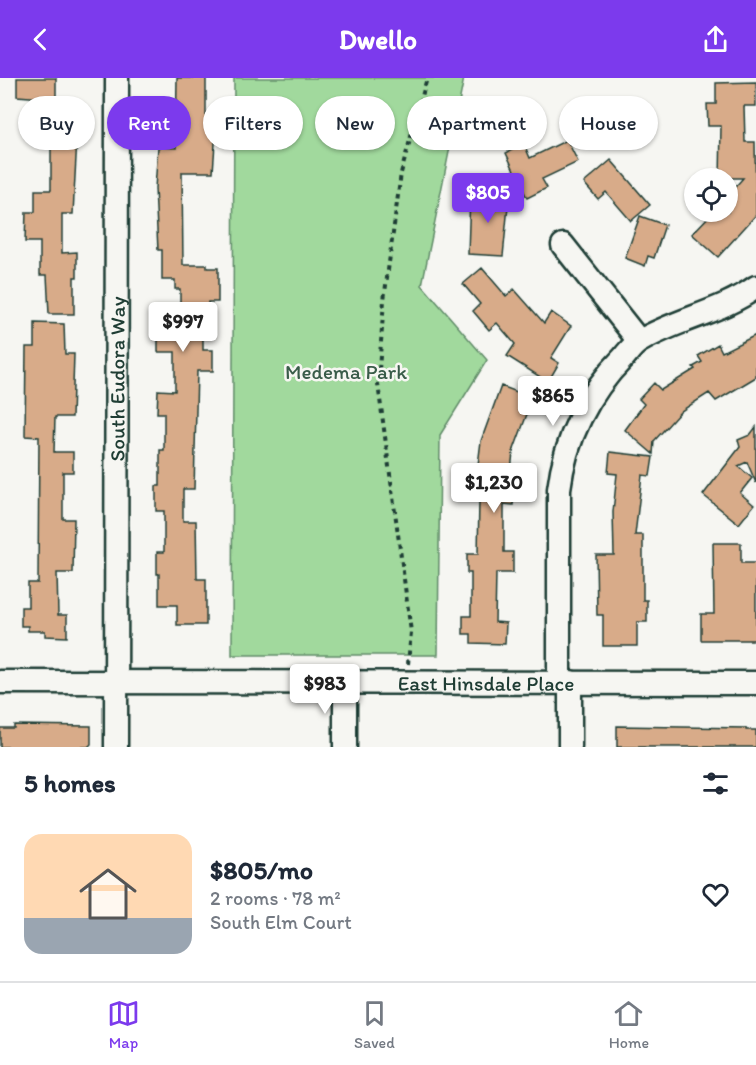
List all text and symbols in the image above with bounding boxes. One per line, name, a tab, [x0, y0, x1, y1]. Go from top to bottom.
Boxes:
icon: back	[24, 23, 57, 56]
text: Dwello	[339, 23, 417, 56]
icon: share	[699, 23, 732, 56]
chip: Buy	[18, 96, 95, 150]
chip: Rent	[107, 96, 191, 150]
chip: Filters	[203, 96, 303, 150]
chip: New	[315, 96, 395, 150]
chip: Apartment	[407, 96, 547, 150]
chip: House	[559, 96, 658, 150]
map controls	[684, 168, 738, 222]
button: locate	[684, 168, 738, 222]
pin: $805	[452, 173, 524, 224]
text: $805	[466, 180, 510, 204]
street label: South Eudora Way	[104, 296, 129, 462]
pin: $997	[147, 302, 219, 353]
text: $997	[163, 309, 203, 333]
park label: Medema Park	[285, 359, 407, 384]
pin: $865	[517, 376, 589, 427]
text: $865	[532, 383, 574, 407]
pin: $1,230	[445, 463, 543, 514]
text: $1,230	[465, 470, 523, 494]
pin: $983	[289, 664, 361, 715]
street label: East Hinsdale Place	[398, 670, 574, 695]
text: $983	[304, 671, 346, 695]
text: 5 homes	[24, 767, 116, 799]
icon: filters	[699, 767, 732, 800]
text: $805/mo	[210, 854, 313, 886]
icon: home	[72, 858, 144, 930]
icon: heart	[699, 878, 732, 911]
text: 2 rooms · 78 m²	[210, 886, 341, 910]
text: South Elm Court	[210, 910, 352, 934]
tab: Map	[107, 997, 140, 1052]
tab: Saved	[354, 997, 395, 1052]
tab: Home	[609, 997, 649, 1052]

